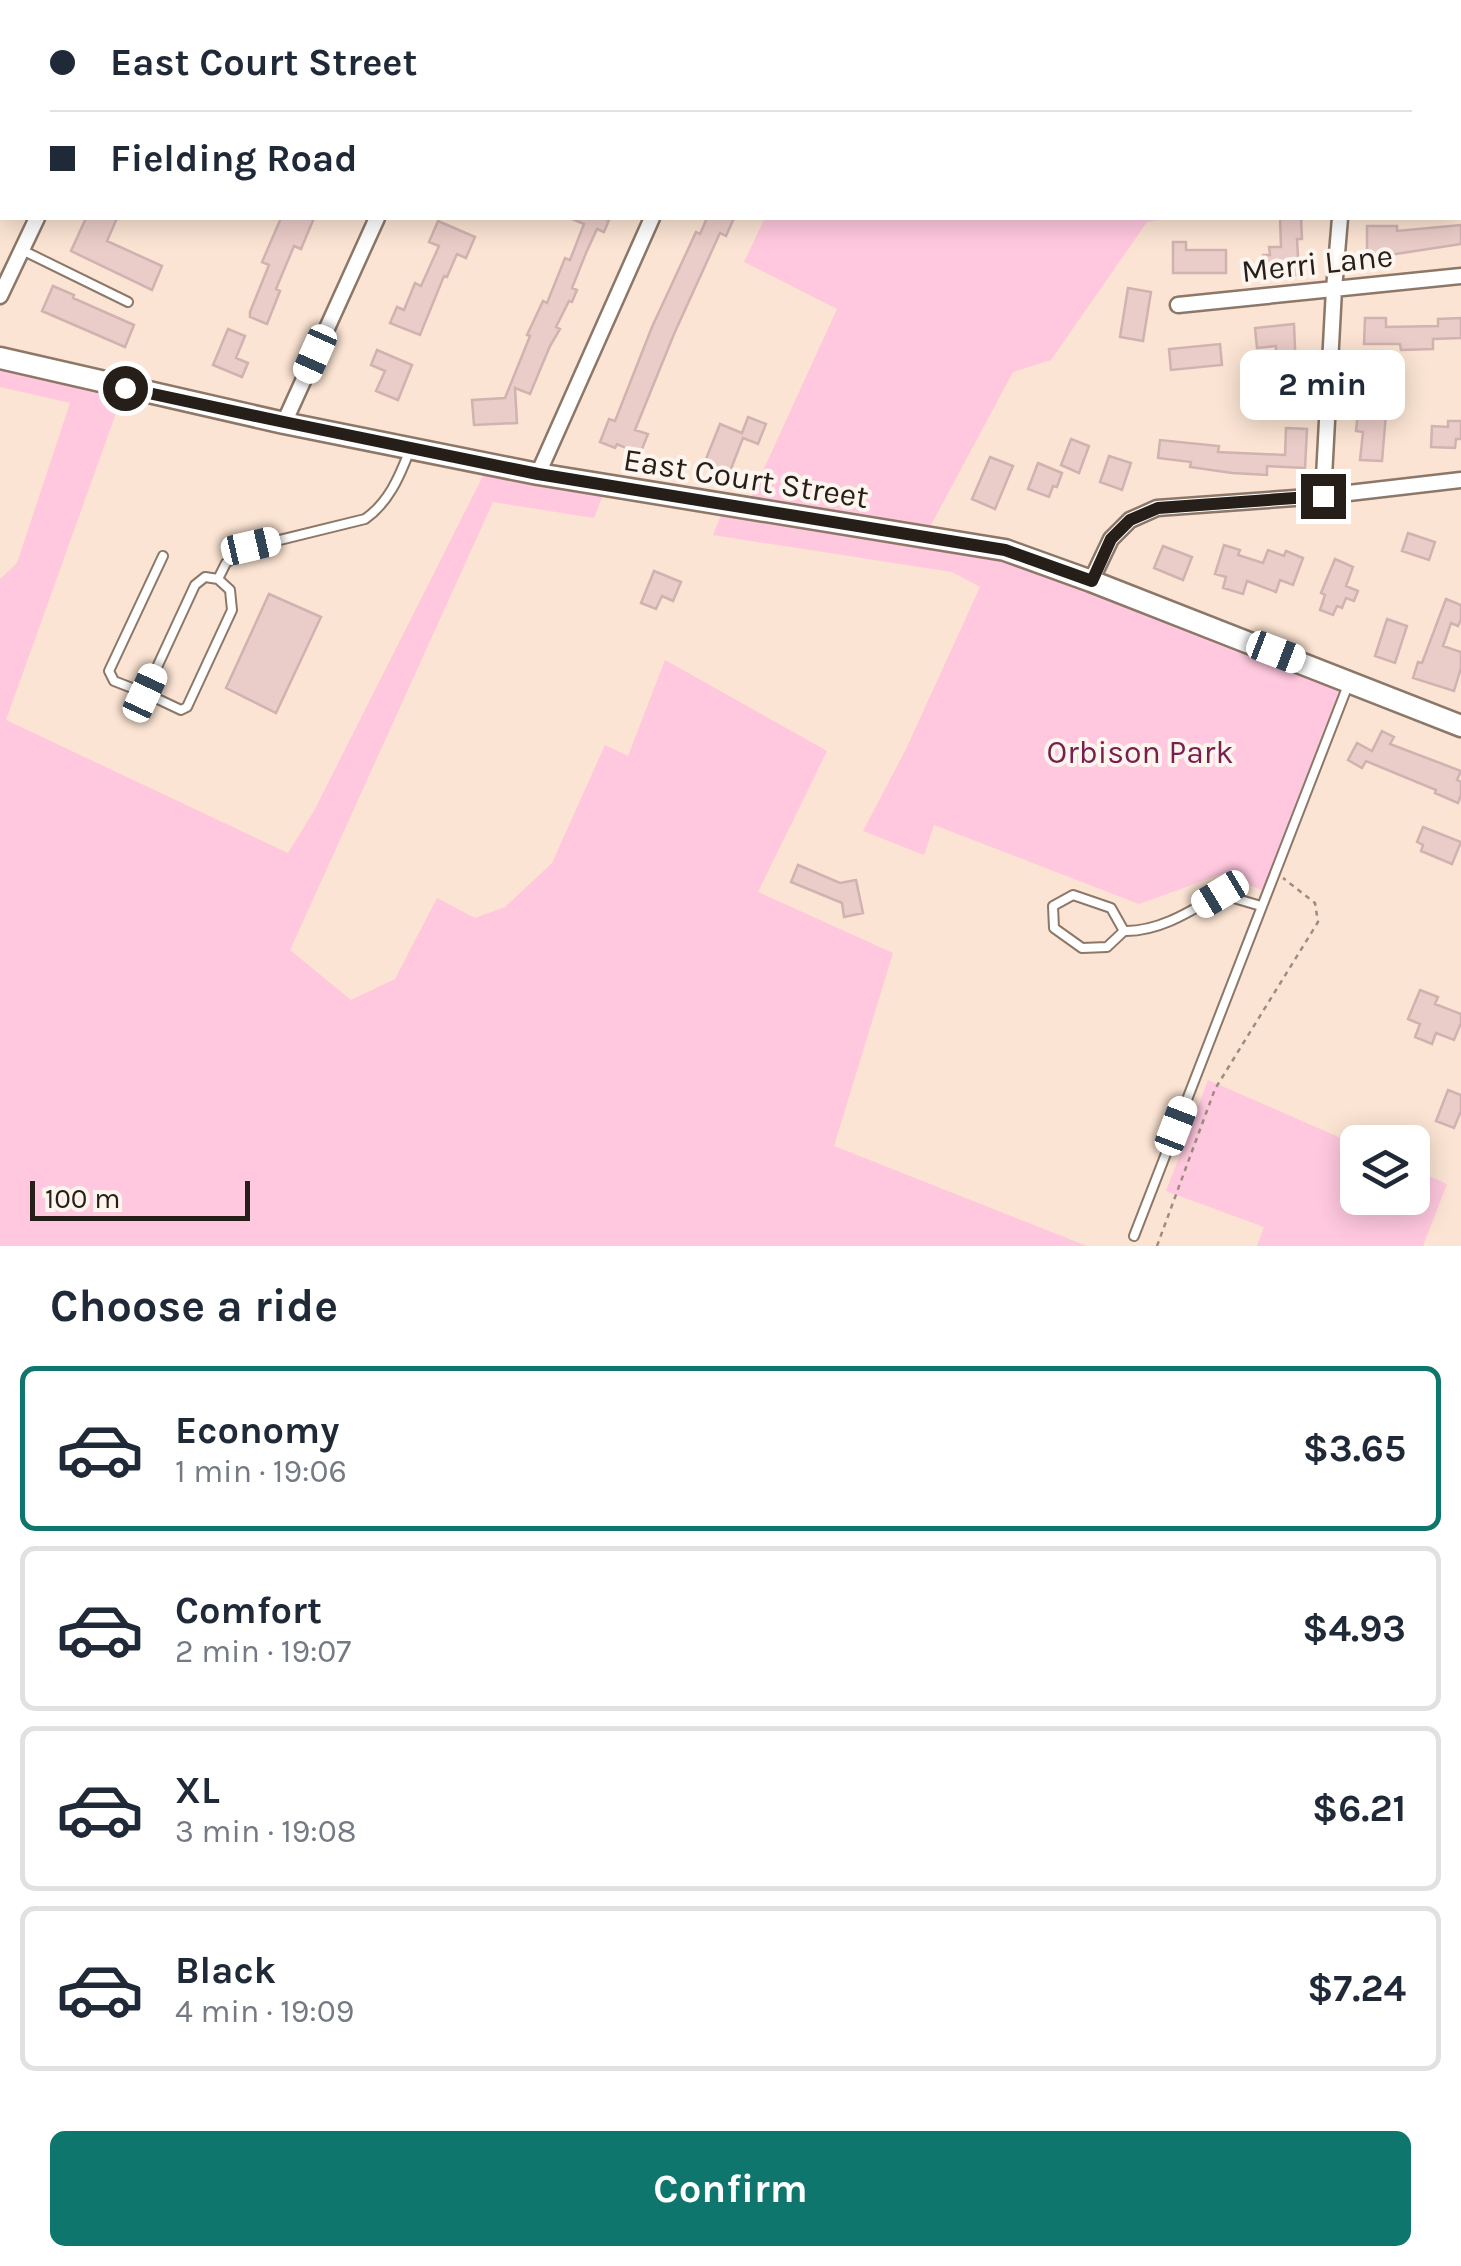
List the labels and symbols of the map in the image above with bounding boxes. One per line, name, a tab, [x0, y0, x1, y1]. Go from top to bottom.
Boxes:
street label: Merri Lane	[1239, 237, 1395, 290]
car	[289, 320, 341, 388]
callout: 2 min	[1240, 351, 1406, 421]
route start	[103, 366, 148, 411]
street label: East Court Street	[621, 441, 871, 516]
route end	[1301, 474, 1346, 519]
car	[218, 525, 284, 567]
car	[1243, 627, 1309, 677]
car	[119, 659, 171, 727]
park label: Orbison Park	[1047, 734, 1233, 771]
car	[1187, 866, 1253, 922]
car	[1151, 1093, 1201, 1159]
scale bar	[30, 1176, 250, 1220]

